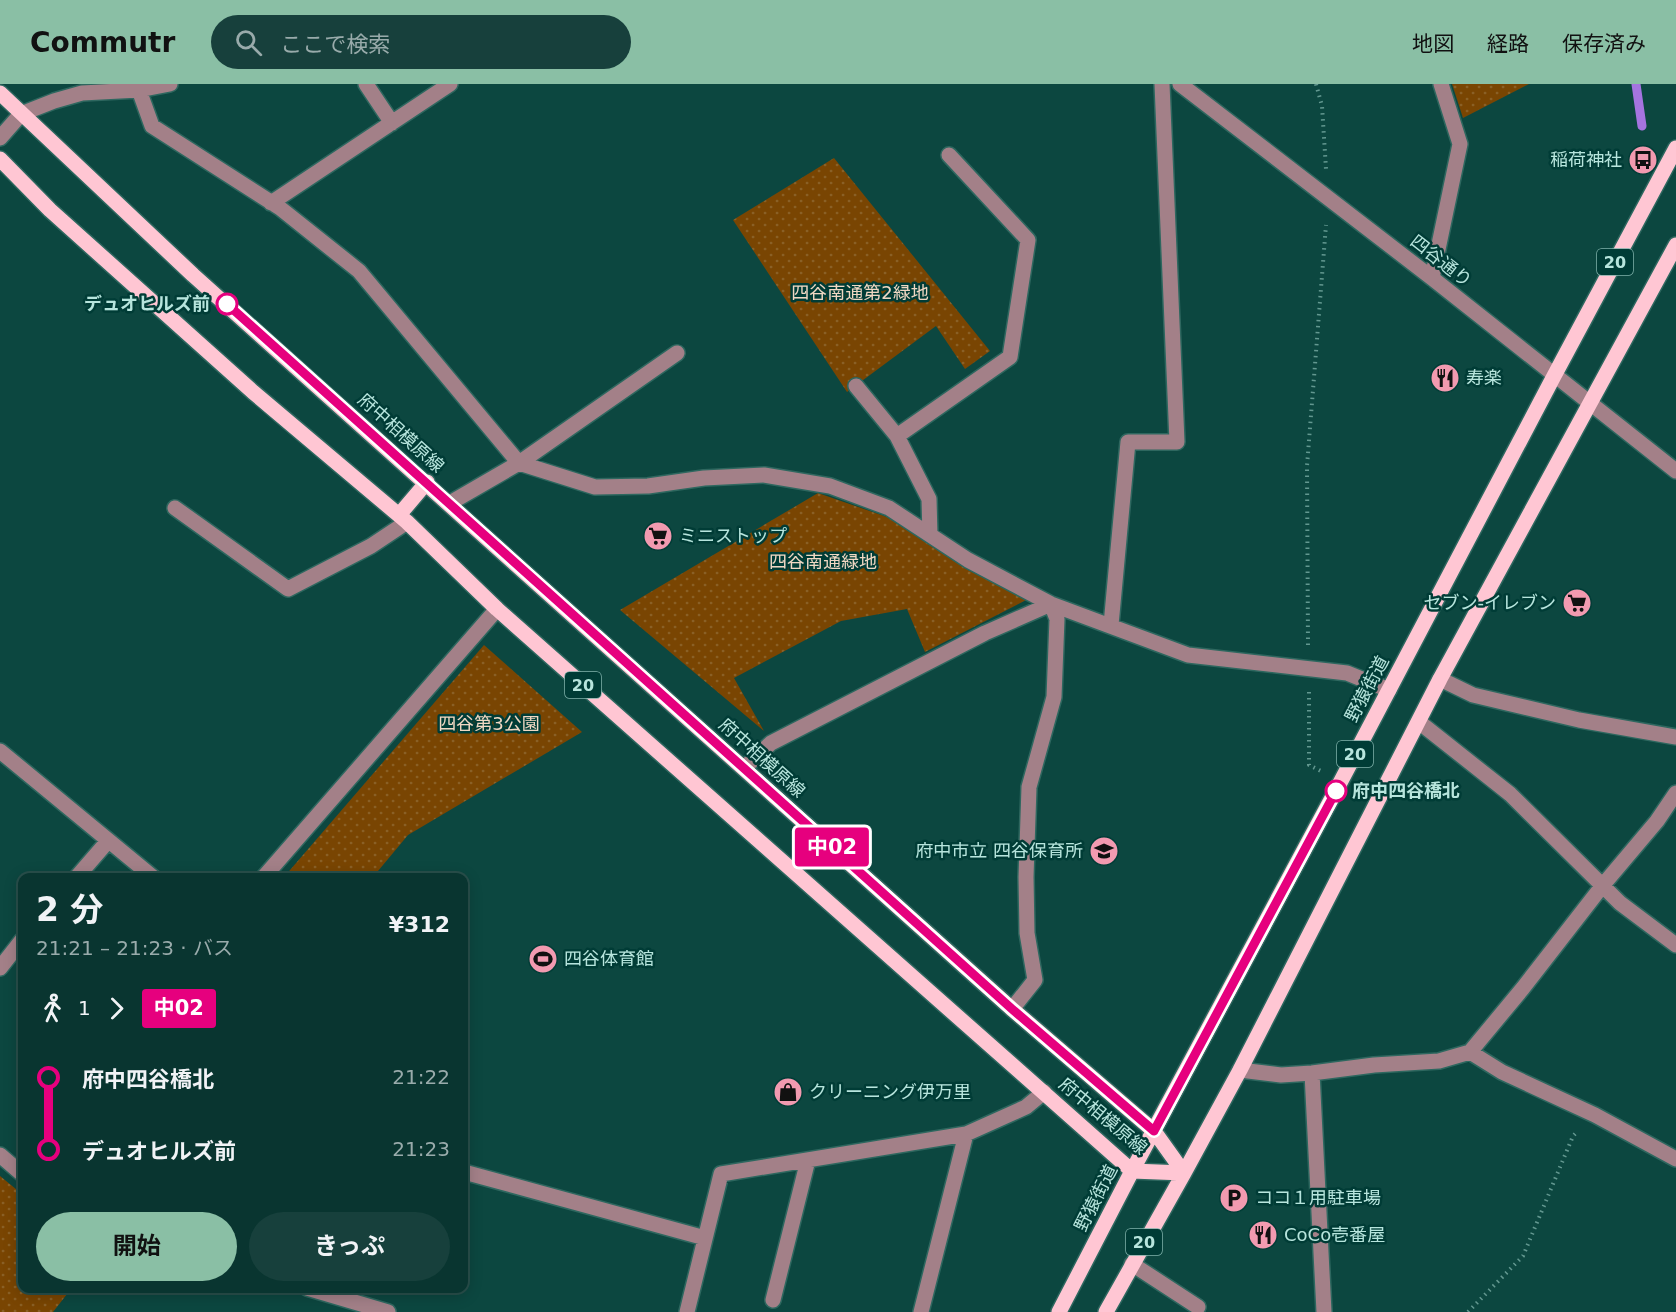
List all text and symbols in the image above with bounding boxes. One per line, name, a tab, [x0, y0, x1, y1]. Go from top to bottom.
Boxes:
search box	[211, 15, 631, 69]
text: Commutr	[30, 26, 175, 59]
icon: search	[232, 26, 265, 59]
text: ここで検索	[280, 32, 390, 57]
text: 地図	[1412, 32, 1454, 56]
text: 経路	[1487, 32, 1529, 56]
text: 保存済み	[1562, 32, 1646, 56]
bus stop icon: 稲荷神社	[1627, 144, 1659, 176]
place label: 稲荷神社	[1550, 149, 1622, 170]
street label: 四谷通り	[1406, 230, 1476, 291]
road number: 20	[1597, 249, 1633, 275]
park label: 四谷南通第2緑地	[791, 282, 929, 303]
place label: デュオヒルズ前	[84, 293, 210, 314]
marker: デュオヒルズ前	[216, 293, 238, 315]
restaurant icon: 寿楽	[1429, 362, 1461, 394]
place label: 寿楽	[1466, 367, 1502, 388]
street label: 府中相模原線	[354, 389, 448, 477]
supermarket icon: ミニストップ	[642, 520, 674, 552]
place label: ミニストップ	[679, 525, 787, 546]
park label: 四谷南通緑地	[769, 551, 877, 572]
supermarket icon: セブン-イレブン	[1561, 587, 1593, 619]
place label: セブン-イレブン	[1424, 592, 1556, 613]
street label: 野猿街道	[1340, 652, 1393, 725]
road number: 20	[565, 672, 601, 698]
park label: 四谷第3公園	[438, 713, 540, 734]
street label: 府中相模原線	[715, 714, 809, 802]
road number: 20	[1337, 741, 1373, 767]
marker: 府中四谷橋北	[1325, 780, 1347, 802]
place label: 府中四谷橋北	[1352, 780, 1460, 801]
line badge: 中02	[798, 828, 866, 867]
text: 中02	[807, 835, 857, 859]
school or university icon: 府中市立 四谷保育所	[1088, 835, 1120, 867]
place label: 府中市立 四谷保育所	[915, 840, 1083, 861]
text: 2 分	[36, 890, 103, 929]
text: ¥312	[389, 912, 450, 937]
text: 21:21 – 21:23 · バス	[36, 936, 233, 960]
sports icon: 四谷体育館	[527, 943, 559, 975]
place label: 四谷体育館	[564, 948, 654, 969]
icon: walk	[36, 992, 69, 1025]
icon: forward	[100, 992, 133, 1025]
text: 1	[78, 996, 91, 1020]
text: 中02	[154, 996, 204, 1020]
text: 21:22	[392, 1065, 450, 1089]
text: 府中四谷橋北	[82, 1067, 214, 1092]
street label: 府中相模原線	[1055, 1073, 1151, 1158]
shop icon: クリーニング伊万里	[772, 1076, 804, 1108]
place label: クリーニング伊万里	[809, 1081, 971, 1102]
text: 21:23	[392, 1137, 450, 1161]
text: デュオヒルズ前	[82, 1139, 236, 1164]
street label: 野猿街道	[1070, 1161, 1121, 1235]
parking icon: ココ１用駐車場	[1218, 1182, 1250, 1214]
place label: ココ１用駐車場	[1255, 1187, 1381, 1208]
button: 開始	[36, 1212, 237, 1281]
button: きっぷ	[249, 1212, 450, 1281]
restaurant icon: CoCo壱番屋	[1247, 1219, 1279, 1251]
place label: CoCo壱番屋	[1284, 1224, 1385, 1245]
road number: 20	[1126, 1229, 1162, 1255]

